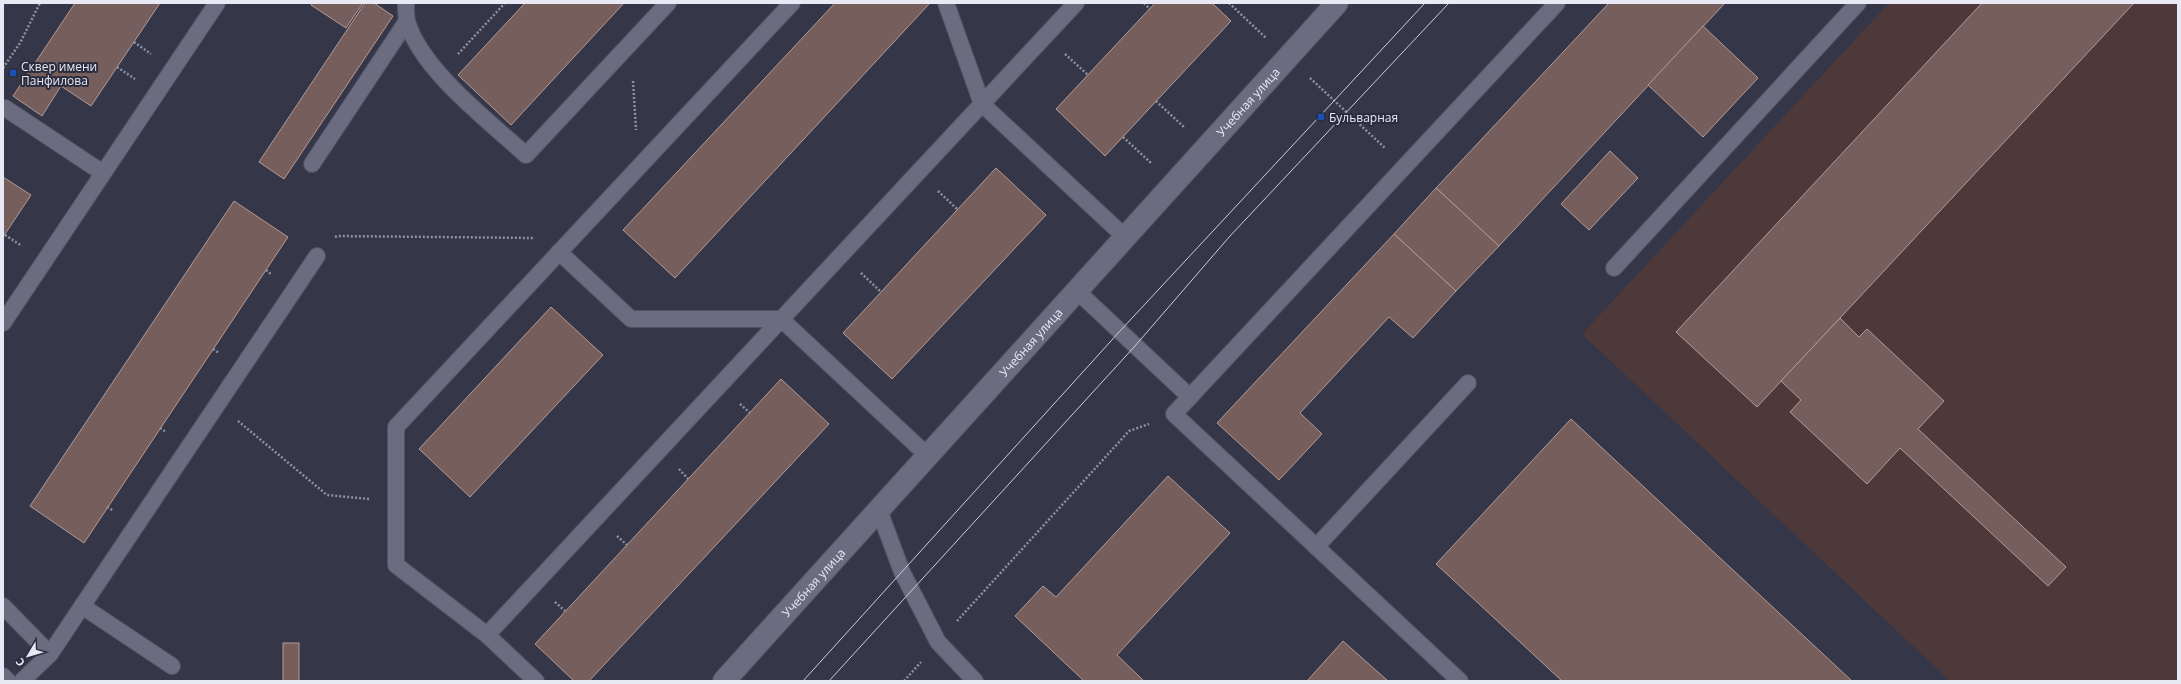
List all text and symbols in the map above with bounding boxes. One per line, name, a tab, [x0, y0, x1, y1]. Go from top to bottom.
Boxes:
place label: Сквер имени Панфилова	[21, 58, 97, 89]
street label: Учебная улица	[1212, 64, 1283, 140]
marker: Сквер имени Панфилова	[8, 68, 18, 78]
place label: Бульварная	[1329, 109, 1398, 126]
marker: Бульварная	[1316, 112, 1326, 122]
street label: Учебная улица	[995, 304, 1066, 380]
street label: Учебная улица	[778, 544, 849, 620]
north arrow	[8, 636, 48, 676]
text: С	[12, 655, 28, 670]

